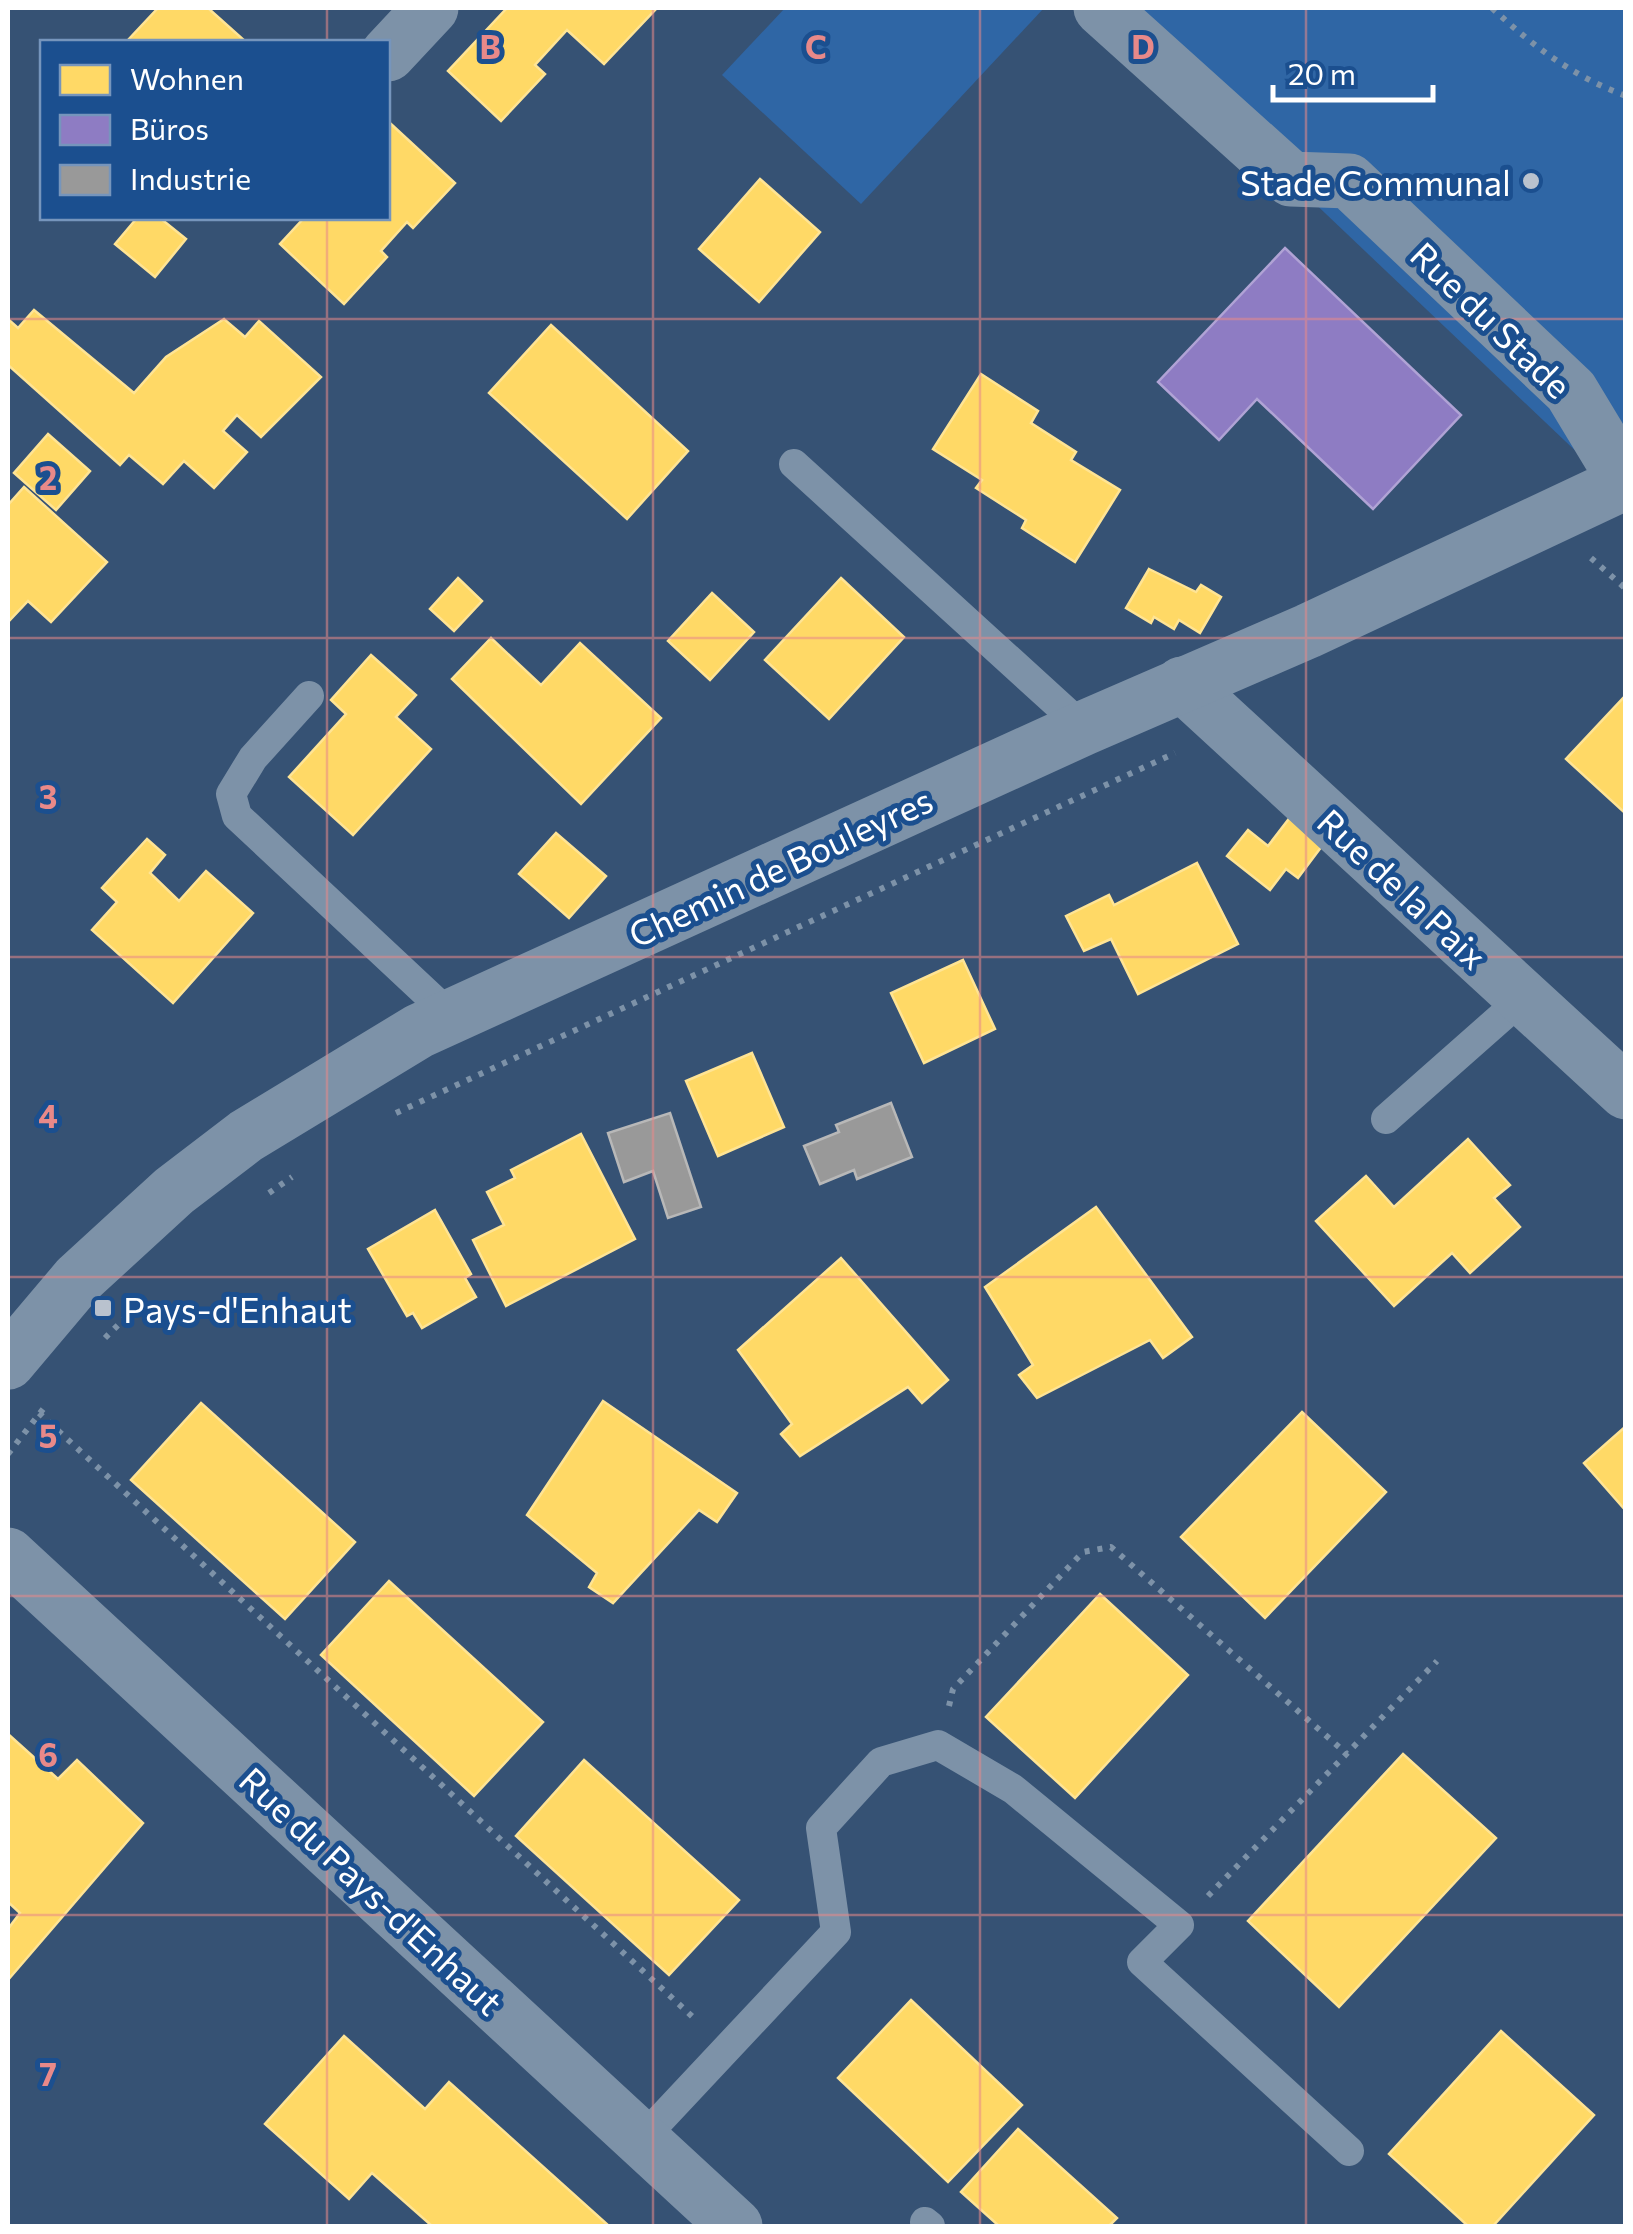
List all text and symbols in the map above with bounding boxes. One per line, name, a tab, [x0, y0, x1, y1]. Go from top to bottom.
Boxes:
text: B	[479, 26, 501, 66]
text: C	[805, 26, 827, 66]
text: D	[1131, 26, 1155, 66]
legend	[40, 40, 390, 220]
scale bar	[1273, 40, 1433, 102]
text: 20 m	[1288, 54, 1356, 91]
text: Wohnen	[130, 59, 244, 96]
text: Büros	[130, 109, 209, 146]
text: Industrie	[130, 159, 251, 196]
place label: Stade Communal	[1240, 160, 1511, 203]
marker: Stade Communal	[1520, 170, 1542, 192]
street label: Rue du Stade	[1403, 232, 1581, 406]
text: 2	[39, 457, 57, 497]
text: 3	[39, 776, 57, 816]
street label: Chemin de Bouleyres	[621, 777, 939, 955]
street label: Rue de la Paix	[1310, 799, 1496, 977]
text: 4	[38, 1095, 58, 1135]
place label: Pays-d'Enhaut	[123, 1287, 352, 1330]
marker: Pays-d'Enhaut	[92, 1297, 114, 1319]
text: 5	[39, 1415, 57, 1455]
text: 6	[38, 1734, 58, 1774]
street label: Rue du Pays-d'Enhaut	[232, 1757, 512, 2023]
text: 7	[39, 2053, 57, 2093]

